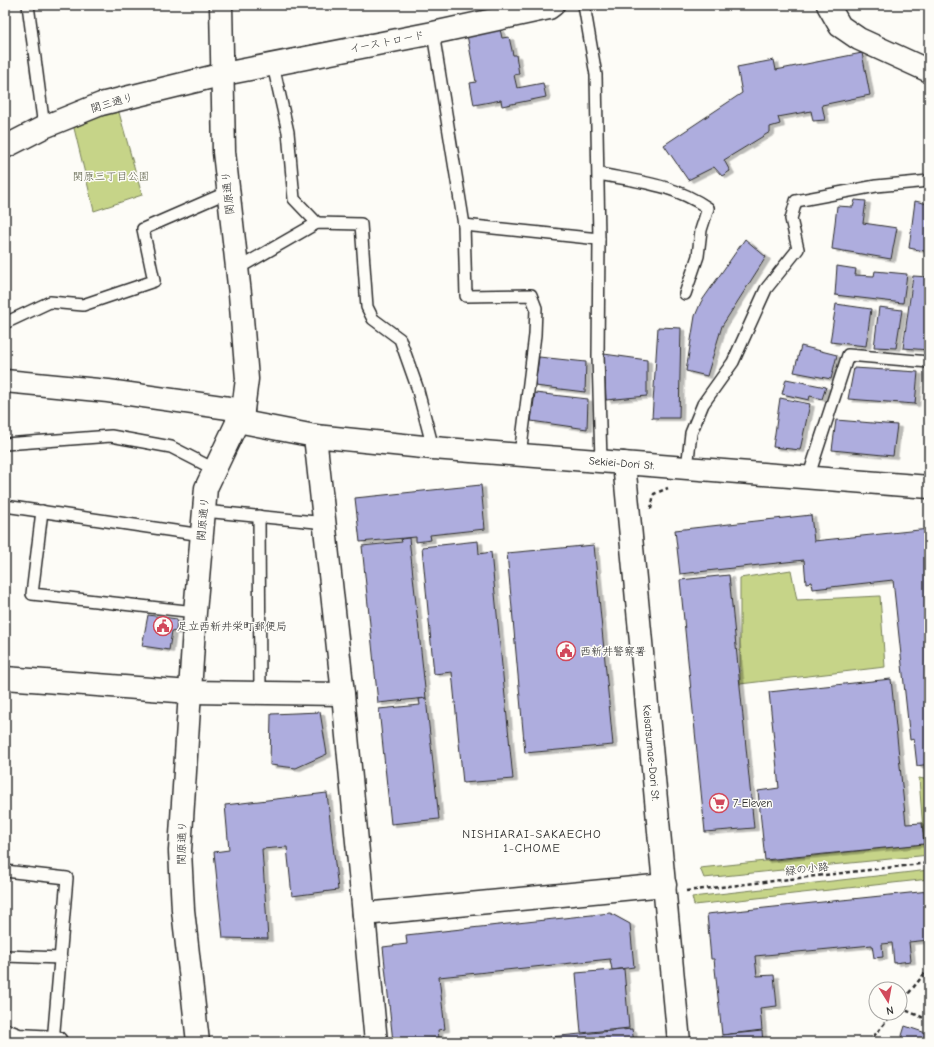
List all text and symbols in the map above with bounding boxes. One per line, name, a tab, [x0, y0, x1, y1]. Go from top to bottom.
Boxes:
street label: イーストロード	[348, 28, 426, 56]
street label: 関三通り	[89, 91, 135, 115]
park label: 関原三丁目公園	[73, 170, 150, 183]
street label: 関原通り	[219, 170, 237, 216]
street label: Sekiei-Dori St.	[588, 454, 656, 472]
street label: 関原通り	[195, 497, 211, 541]
public building icon: 足立西新井栄町郵便局	[152, 615, 174, 637]
place label: 足立西新井栄町郵便局	[177, 620, 287, 633]
public building icon: 西新井警察署	[555, 640, 577, 662]
place label: 西新井警察署	[580, 645, 646, 658]
street label: Keisatsumae-Dori St.	[640, 704, 663, 802]
supermarket icon: 7-Eleven	[708, 792, 730, 814]
place label: 7-Eleven	[733, 797, 772, 810]
street label: 関原通り	[175, 821, 189, 865]
district label: NISHIARAI-SAKAECHO 1-CHOME	[462, 827, 602, 855]
street label: 緑の小路	[784, 860, 830, 878]
north arrow	[868, 981, 908, 1021]
text: N	[885, 1003, 895, 1017]

